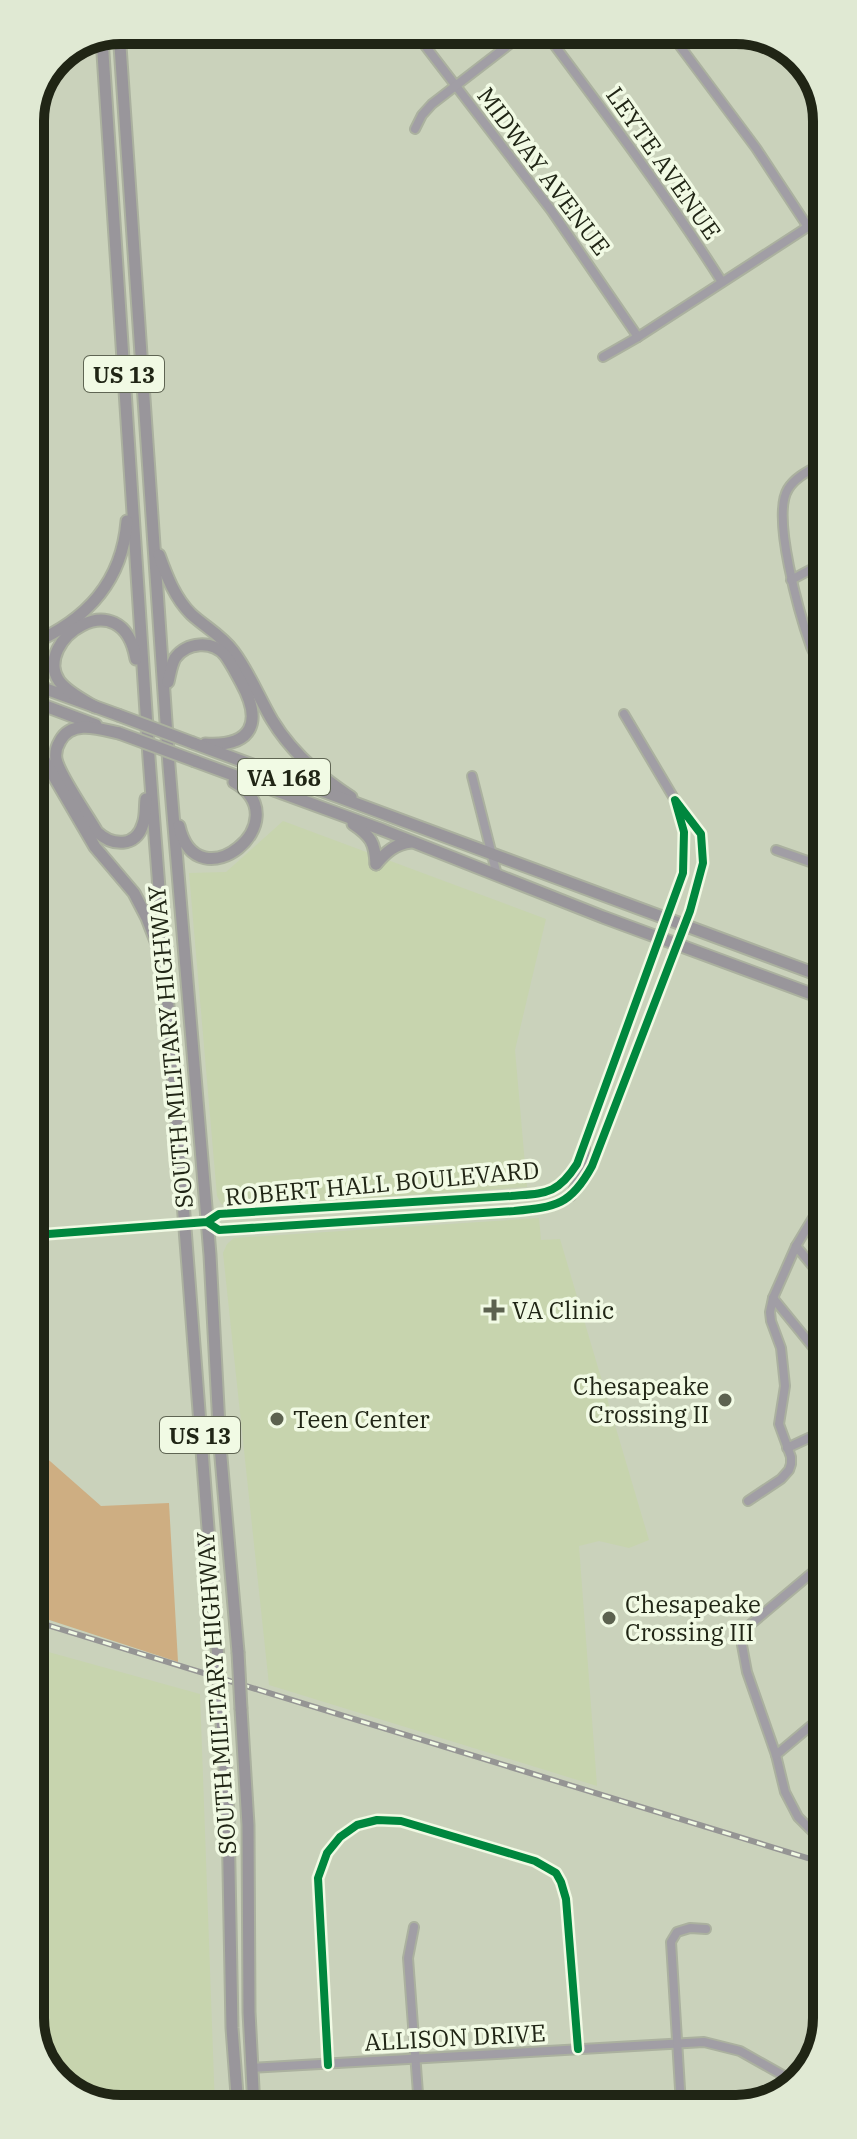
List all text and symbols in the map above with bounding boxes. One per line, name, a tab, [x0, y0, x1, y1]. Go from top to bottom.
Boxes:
street label: LEYTE AVENUE	[599, 80, 729, 246]
street label: MIDWAY AVENUE	[470, 81, 618, 261]
road number: US 13	[84, 356, 164, 392]
road number: VA 168	[238, 759, 330, 795]
street label: SOUTH MILITARY HIGHWAY	[140, 884, 200, 1210]
street label: ROBERT HALL BOULEVARD	[224, 1153, 540, 1213]
place label: VA Clinic	[512, 1294, 614, 1326]
marker: VA Clinic	[483, 1299, 505, 1321]
place label: Chesapeake Crossing II	[573, 1370, 709, 1430]
marker: Chesapeake Crossing II	[716, 1391, 734, 1409]
place label: Teen Center	[293, 1403, 430, 1435]
marker: Teen Center	[268, 1410, 286, 1428]
road number: US 13	[160, 1417, 240, 1453]
street label: SOUTH MILITARY HIGHWAY	[189, 1530, 243, 1856]
place label: Chesapeake Crossing III	[625, 1588, 761, 1648]
marker: Chesapeake Crossing III	[600, 1609, 618, 1627]
street label: ALLISON DRIVE	[364, 2016, 546, 2058]

